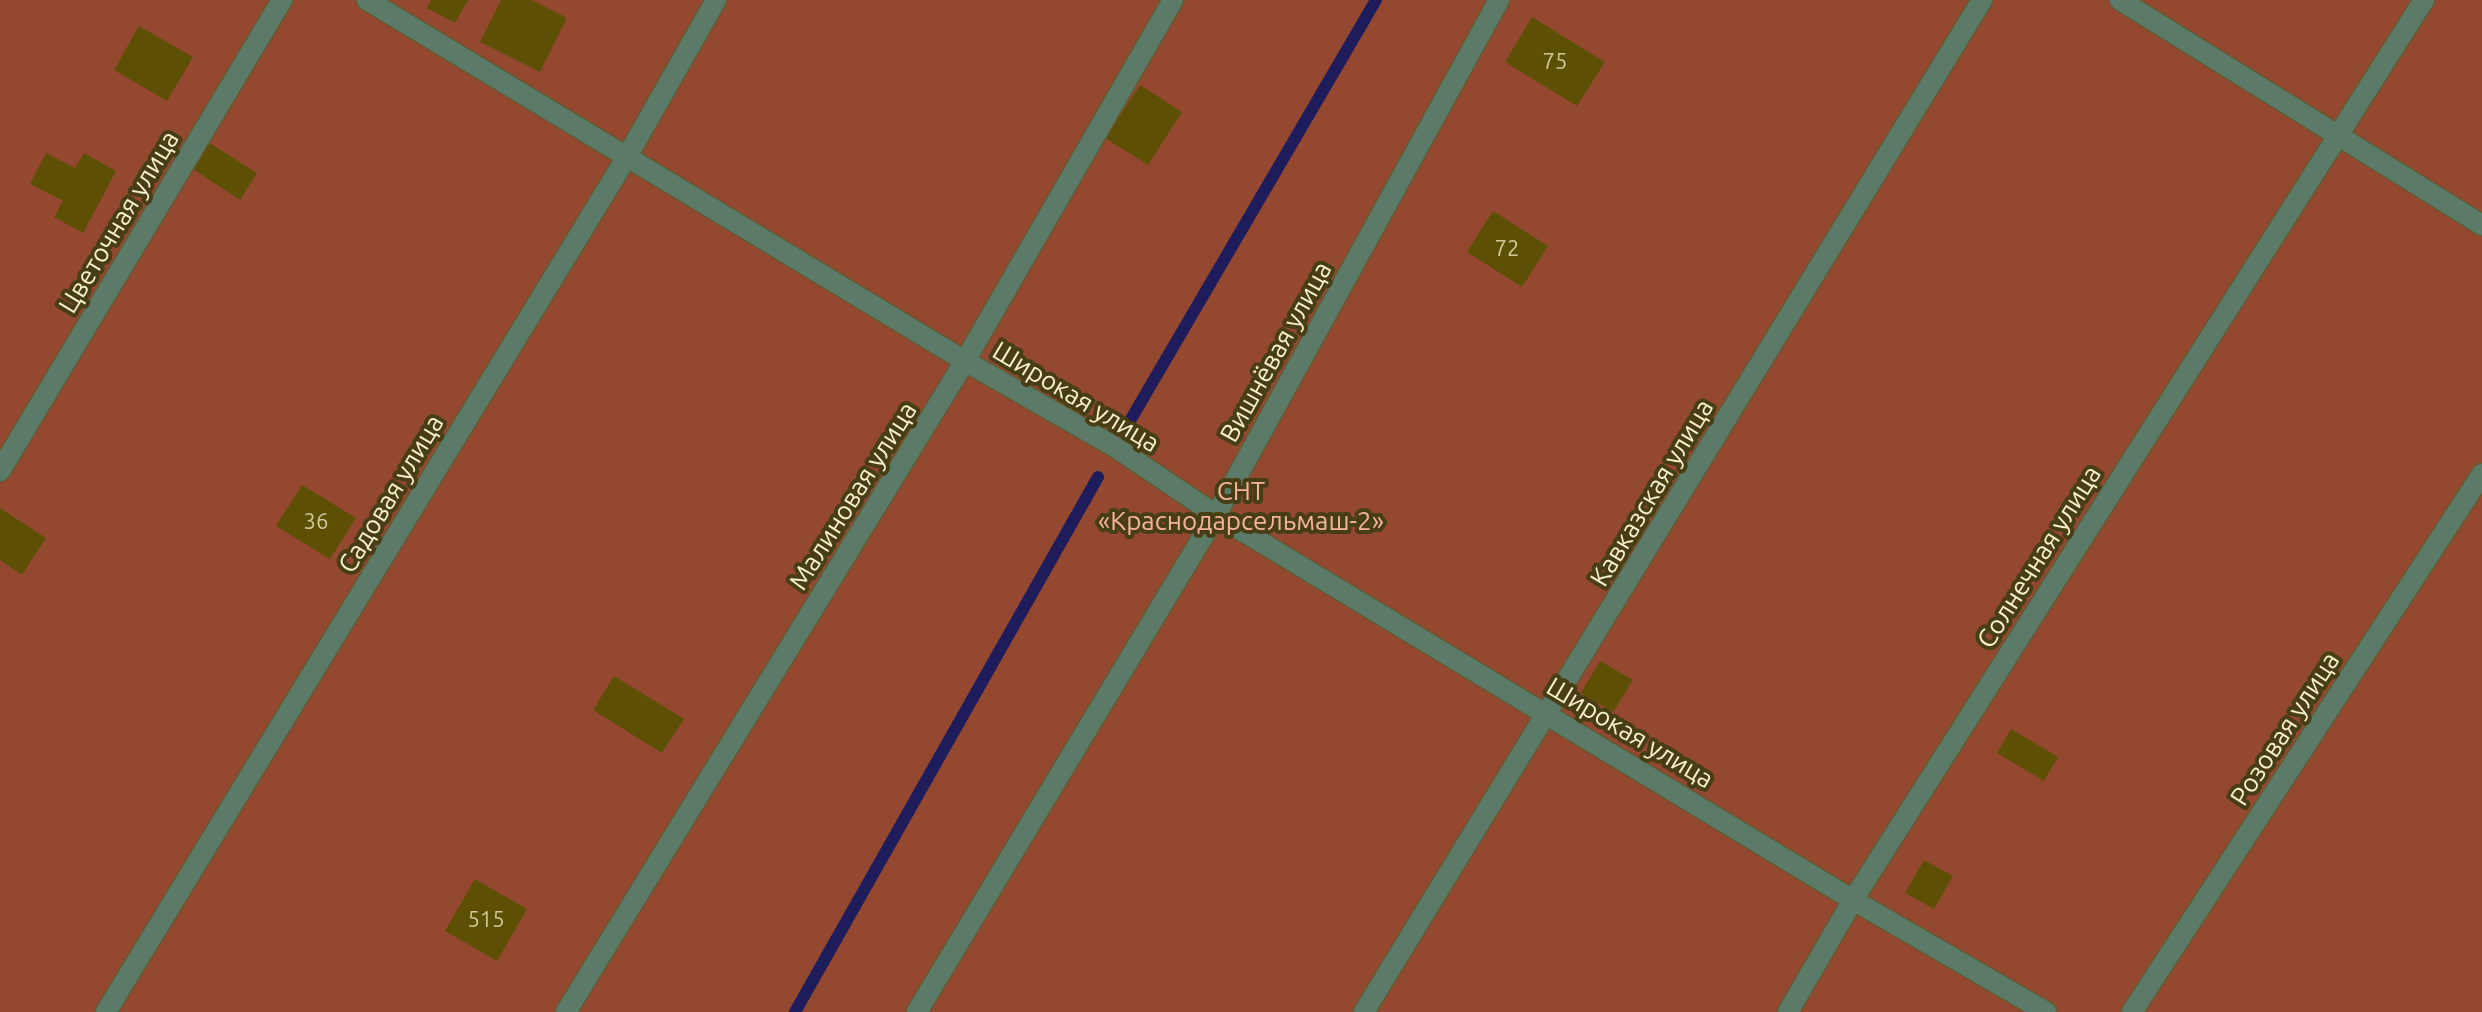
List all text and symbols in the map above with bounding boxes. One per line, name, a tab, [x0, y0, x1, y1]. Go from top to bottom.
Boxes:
house number: 75	[1543, 49, 1567, 75]
street label: Цветочная улица	[52, 125, 186, 319]
house number: 72	[1495, 236, 1519, 262]
street label: Вишнёвая улица	[1214, 256, 1338, 448]
street label: Широкая улица	[987, 335, 1165, 459]
street label: Кавказская улица	[1584, 394, 1720, 592]
street label: Малиновая улица	[783, 396, 923, 596]
street label: Садовая улица	[332, 409, 450, 579]
street label: Солнечная улица	[1970, 460, 2108, 654]
park label: СНТ «Краснодарсельмаш-2»	[1098, 475, 1384, 536]
house number: 36	[304, 509, 328, 535]
street label: Розовая улица	[2224, 646, 2346, 812]
street label: Широкая улица	[1541, 671, 1719, 795]
house number: 515	[467, 907, 505, 933]

